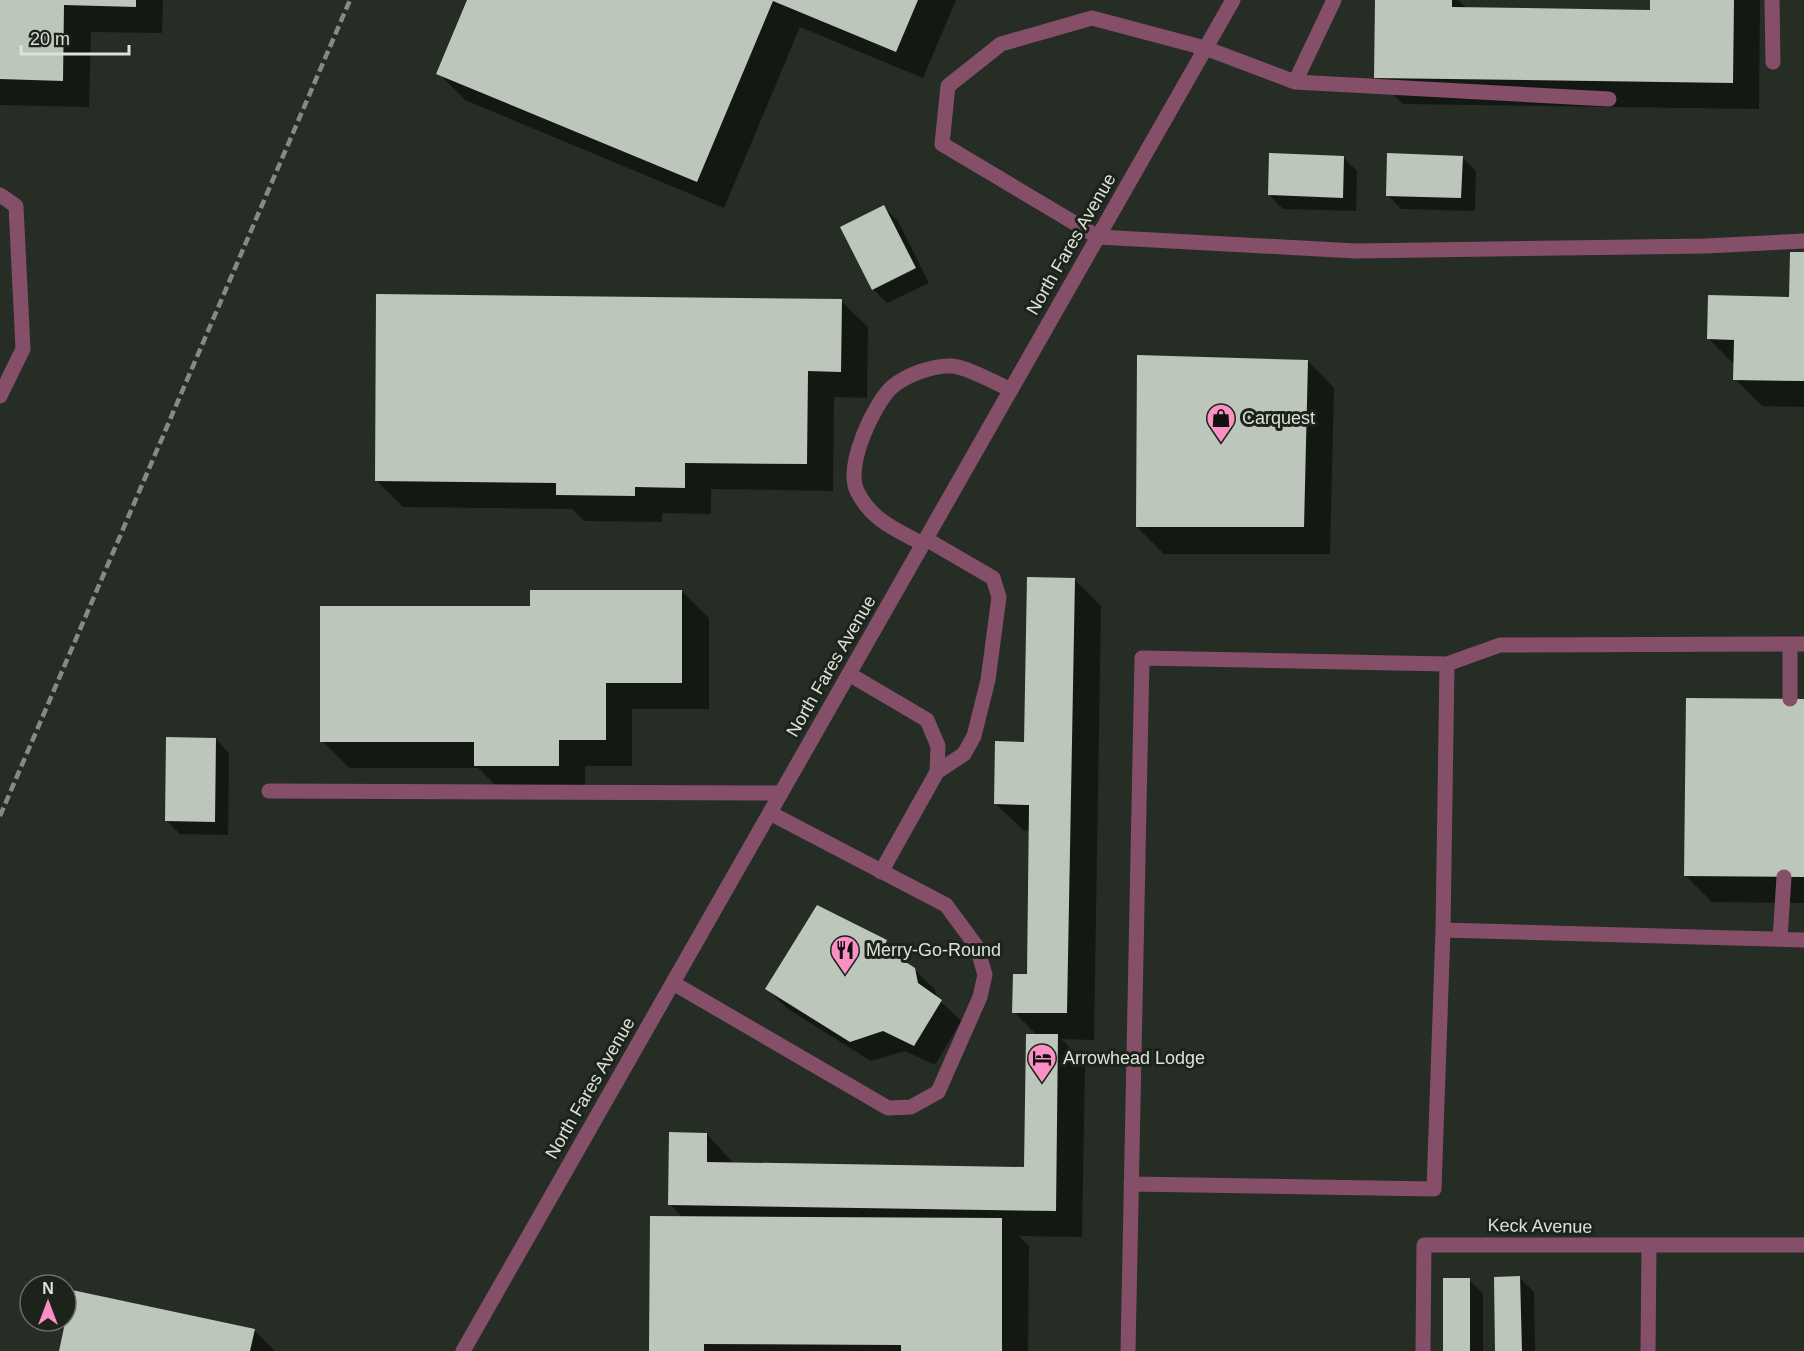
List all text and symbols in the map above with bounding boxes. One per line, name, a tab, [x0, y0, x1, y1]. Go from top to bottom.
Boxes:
scale bar	[21, 18, 129, 56]
text: 20 m	[30, 29, 70, 49]
street label: North Fares Avenue	[1022, 170, 1120, 318]
shop icon: Carquest	[1205, 402, 1237, 444]
place label: Carquest	[1242, 408, 1315, 428]
street label: North Fares Avenue	[782, 592, 880, 740]
restaurant icon: Merry-Go-Round	[829, 934, 861, 976]
place label: Merry-Go-Round	[866, 940, 1001, 960]
street label: North Fares Avenue	[541, 1014, 639, 1162]
hotel icon: Arrowhead Lodge	[1026, 1042, 1058, 1084]
place label: Arrowhead Lodge	[1063, 1048, 1205, 1068]
street label: Keck Avenue	[1487, 1215, 1593, 1237]
north arrow	[18, 1273, 78, 1333]
text: N	[42, 1280, 54, 1297]

